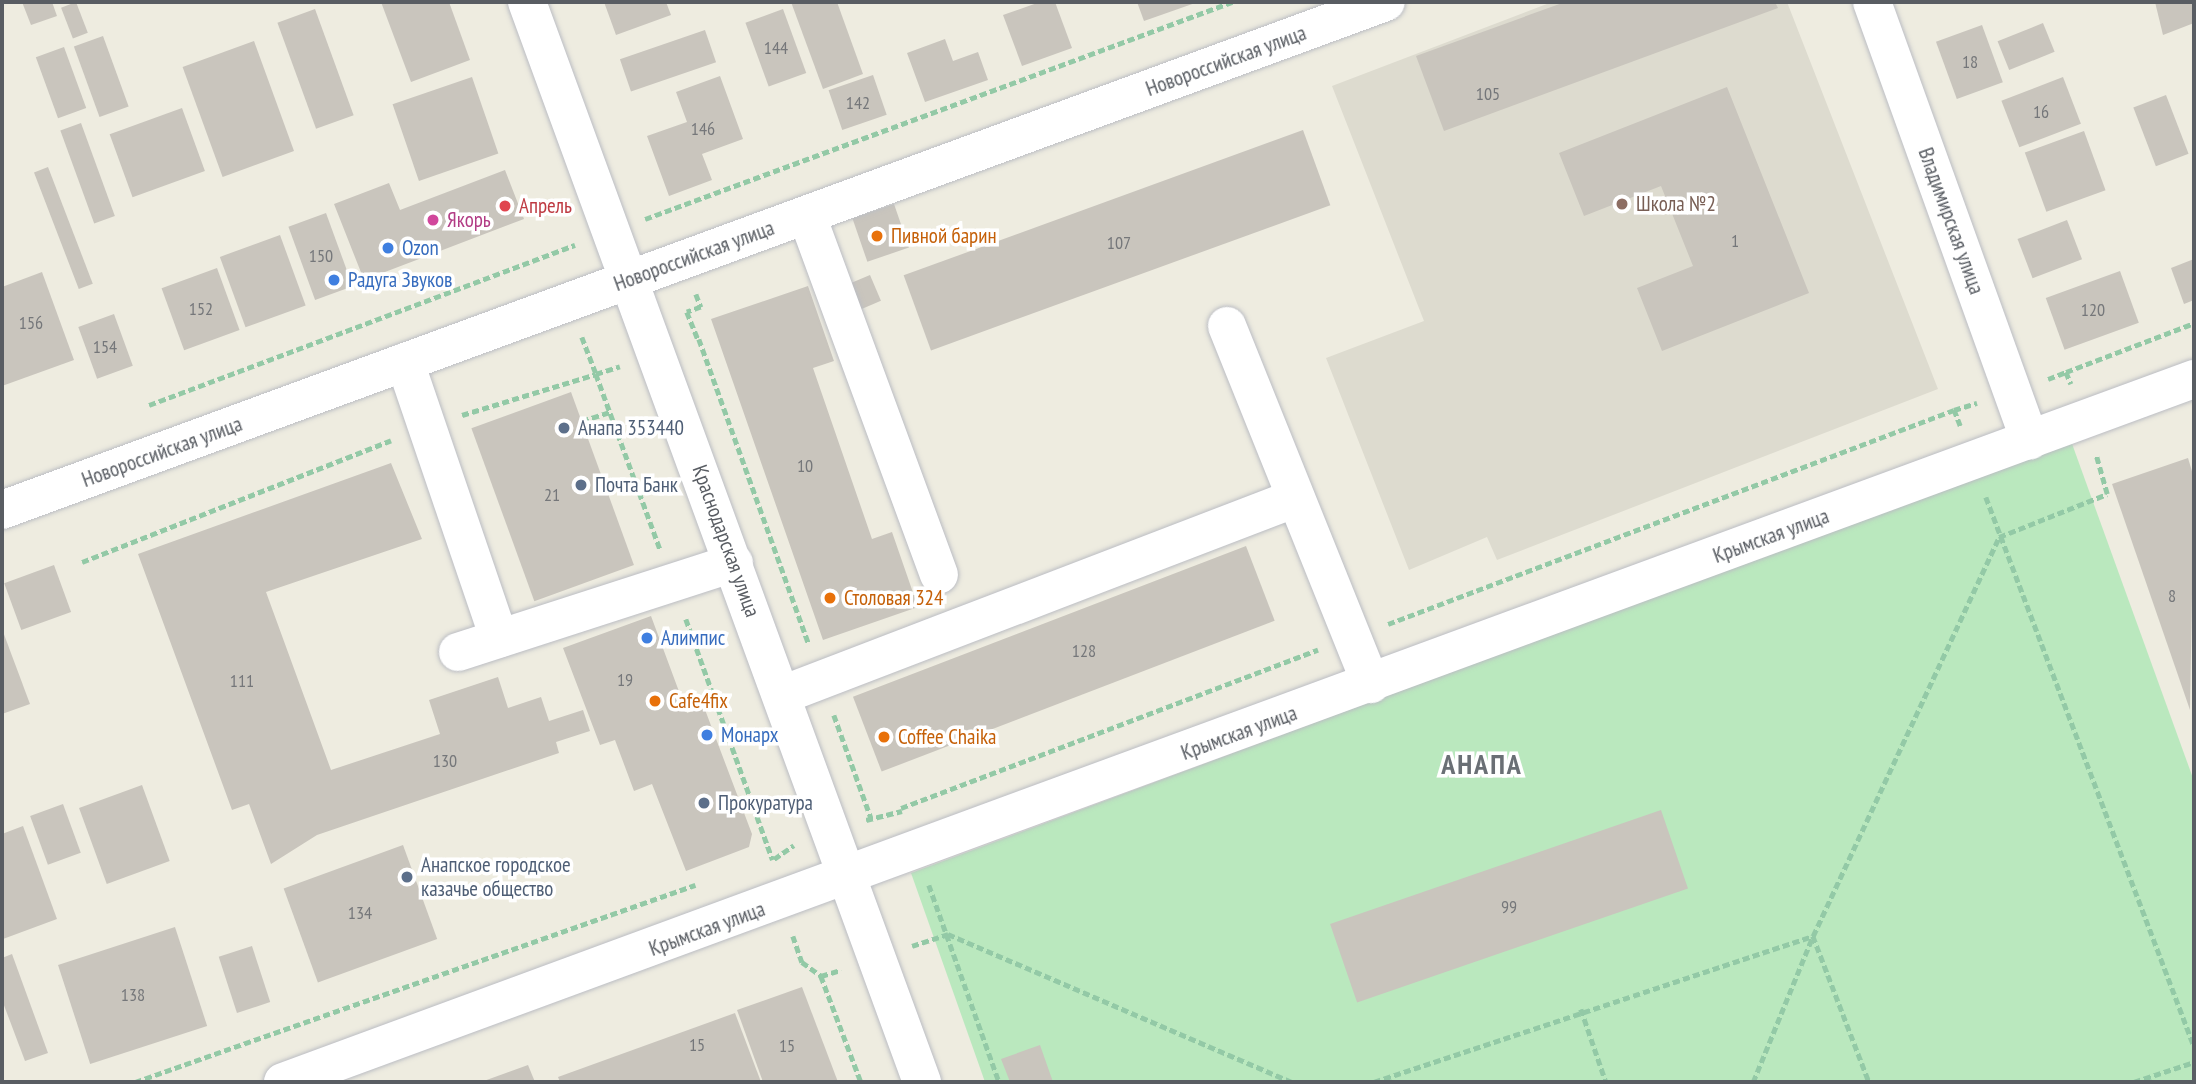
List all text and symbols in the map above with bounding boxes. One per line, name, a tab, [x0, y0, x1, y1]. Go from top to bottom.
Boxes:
street label: Новороссийская улица	[1142, 20, 1310, 102]
house number: 144	[764, 37, 788, 59]
house number: 18	[1962, 51, 1978, 73]
house number: 105	[1476, 83, 1500, 105]
house number: 142	[846, 92, 870, 114]
house number: 16	[2033, 101, 2049, 123]
house number: 146	[691, 118, 715, 140]
street label: Владимирская улица	[1913, 144, 1989, 298]
place label: Школа №2	[1636, 191, 1716, 217]
place label: Апрель	[519, 193, 572, 219]
marker: Школа №2	[1614, 196, 1630, 212]
marker: Апрель	[497, 198, 513, 214]
place label: Якорь	[447, 207, 491, 233]
marker: Якорь	[425, 212, 441, 228]
street label: Новороссийская улица	[610, 215, 778, 297]
place label: Пивной барин	[891, 223, 997, 249]
marker: Пивной барин	[869, 228, 885, 244]
house number: 1	[1731, 230, 1739, 252]
house number: 107	[1107, 232, 1131, 254]
place label: Ozon	[402, 235, 439, 261]
marker: Ozon	[380, 240, 396, 256]
house number: 150	[309, 245, 333, 267]
place label: Радуга Звуков	[348, 267, 452, 293]
marker: Радуга Звуков	[326, 272, 342, 288]
house number: 152	[189, 298, 213, 320]
house number: 120	[2081, 299, 2105, 321]
house number: 156	[19, 312, 43, 334]
house number: 154	[93, 336, 117, 358]
street label: Новороссийская улица	[78, 411, 246, 493]
place label: Анапа 353440	[578, 415, 684, 441]
marker: Анапа 353440	[556, 420, 572, 436]
house number: 10	[797, 455, 813, 477]
street label: Краснодарская улица	[687, 462, 765, 620]
place label: Почта Банк	[595, 472, 678, 498]
marker: Почта Банк	[573, 477, 589, 493]
house number: 21	[544, 484, 560, 506]
street label: Крымская улица	[1710, 503, 1832, 569]
place label: Столовая 324	[844, 585, 943, 611]
house number: 8	[2168, 585, 2176, 607]
marker: Столовая 324	[822, 590, 838, 606]
place label: Алимпис	[661, 625, 725, 651]
marker: Алимпис	[639, 630, 655, 646]
house number: 128	[1072, 640, 1096, 662]
house number: 19	[617, 669, 633, 691]
house number: 111	[230, 670, 254, 692]
place label: Cafe4fix	[669, 688, 728, 714]
marker: Cafe4fix	[647, 693, 663, 709]
street label: Крымская улица	[1178, 700, 1300, 766]
place label: Монарх	[721, 722, 778, 748]
place label: Coffee Chaika	[898, 724, 997, 750]
marker: Монарх	[699, 727, 715, 743]
marker: Coffee Chaika	[876, 729, 892, 745]
district label: АНАПА	[1442, 747, 1522, 781]
house number: 130	[433, 750, 457, 772]
place label: Прокуратура	[718, 790, 813, 816]
marker: Прокуратура	[696, 795, 712, 811]
place label: Анапское городское казачье общество	[421, 852, 571, 902]
marker: Анапское городское казачье общество	[399, 869, 415, 885]
street label: Крымская улица	[646, 896, 768, 962]
house number: 99	[1501, 896, 1517, 918]
house number: 134	[348, 902, 372, 924]
house number: 138	[121, 984, 145, 1006]
house number: 15	[689, 1034, 705, 1056]
house number: 15	[779, 1035, 795, 1057]

